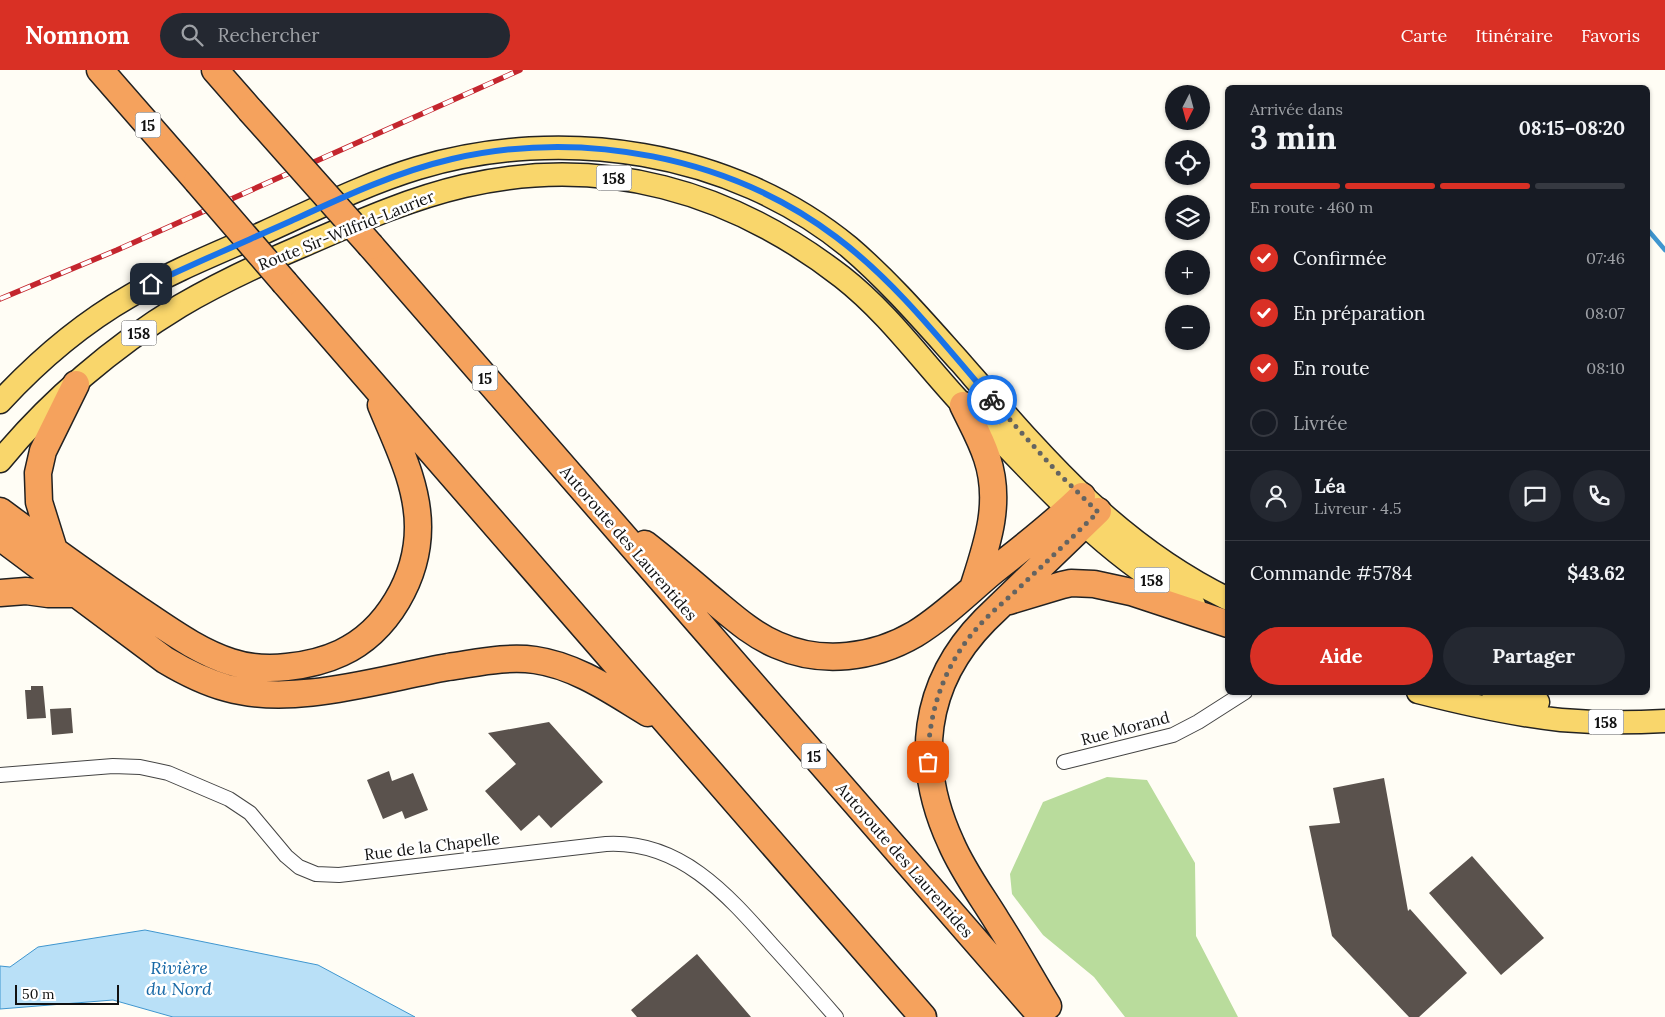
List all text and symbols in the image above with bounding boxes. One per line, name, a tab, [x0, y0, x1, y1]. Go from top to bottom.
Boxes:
search box	[160, 13, 510, 58]
text: Nomnom	[25, 20, 130, 51]
icon: search	[178, 21, 206, 49]
text: Rechercher	[218, 23, 319, 47]
text: Carte	[1401, 24, 1447, 47]
text: Itinéraire	[1475, 24, 1553, 47]
text: Favoris	[1581, 24, 1640, 47]
north arrow	[1165, 85, 1210, 130]
map controls	[1165, 85, 1210, 350]
text: Arrivée dans	[1250, 99, 1343, 119]
road number: 15	[136, 112, 160, 138]
text: 08:15–08:20	[1519, 116, 1625, 140]
text: 3 min	[1250, 117, 1337, 158]
button: locate	[1165, 140, 1210, 185]
road number: 158	[596, 166, 632, 190]
street label: Route Sir-Wilfrid-Laurier	[255, 185, 437, 275]
button: layers	[1165, 195, 1210, 240]
text: En route · 460 m	[1250, 197, 1373, 217]
icon: check	[1250, 244, 1278, 272]
text: Confirmée	[1293, 246, 1386, 270]
text: 07:46	[1586, 248, 1625, 268]
button: +	[1165, 250, 1210, 295]
pin	[130, 263, 172, 305]
icon: home	[137, 270, 165, 298]
icon: check	[1250, 299, 1278, 327]
text: En préparation	[1293, 301, 1425, 325]
text: 08:07	[1585, 303, 1625, 323]
button: −	[1165, 305, 1210, 350]
road number: 158	[122, 320, 156, 346]
icon: check	[1250, 354, 1278, 382]
text: En route	[1293, 356, 1370, 380]
text: 08:10	[1586, 358, 1625, 378]
road number: 15	[472, 366, 498, 390]
courier	[967, 375, 1017, 425]
icon: bike	[978, 386, 1006, 414]
text: Livrée	[1293, 411, 1348, 435]
street label: Autoroute des Laurentides	[556, 461, 702, 624]
button: person	[1250, 470, 1302, 522]
button: chat	[1509, 470, 1561, 522]
button: phone	[1573, 470, 1625, 522]
text: Léa	[1314, 474, 1346, 498]
text: Livreur · 4.5	[1314, 498, 1402, 518]
text: Commande #5784	[1250, 561, 1412, 585]
text: $43.62	[1567, 561, 1625, 585]
road number: 158	[1134, 568, 1170, 592]
button: Aide	[1250, 627, 1433, 685]
button: Partager	[1443, 627, 1625, 685]
street label: Rue Morand	[1079, 706, 1172, 749]
road number: 158	[1588, 710, 1624, 734]
pin	[907, 741, 949, 783]
road number: 15	[802, 744, 826, 768]
icon: bag	[914, 748, 942, 776]
street label: Autoroute des Laurentides	[832, 778, 978, 941]
street label: Rue de la Chapelle	[363, 828, 501, 864]
water label: Rivière du Nord	[146, 956, 212, 1000]
scale bar	[15, 982, 119, 1005]
text: 50 m	[22, 985, 55, 1003]

